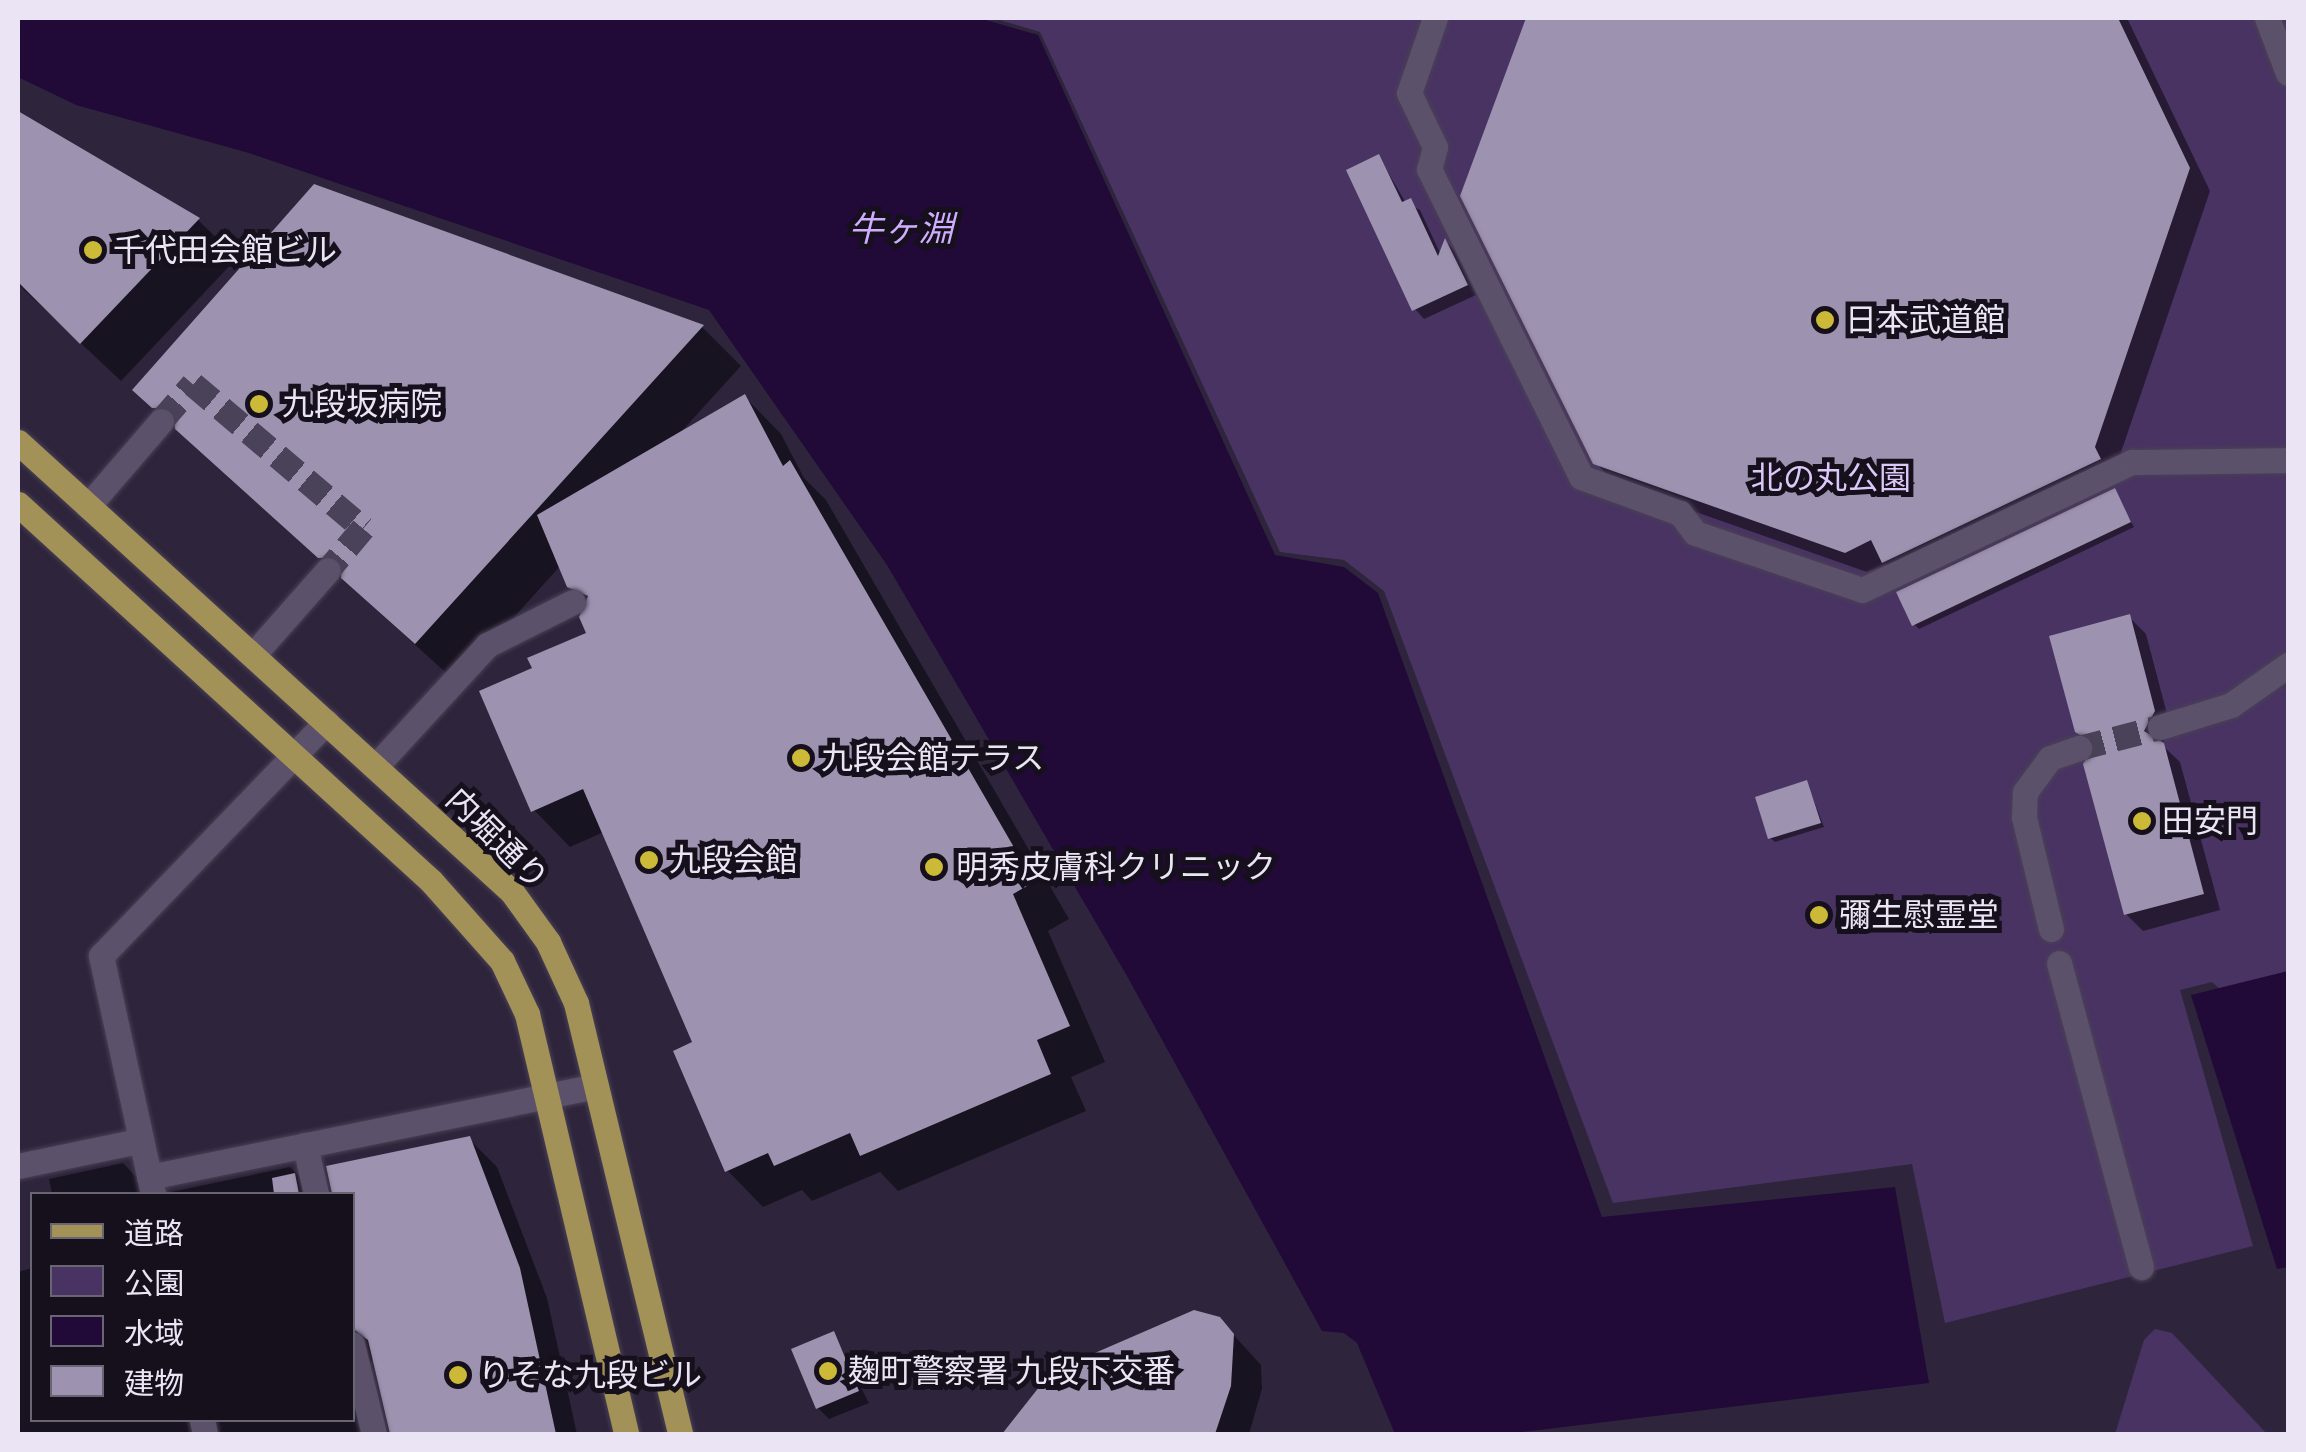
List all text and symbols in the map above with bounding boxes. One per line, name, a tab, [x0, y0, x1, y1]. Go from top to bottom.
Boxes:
water label: 牛ヶ淵	[849, 208, 953, 250]
place label: 千代田会館ビル	[113, 231, 337, 269]
marker: 千代田会館ビル	[82, 239, 104, 261]
place label: 日本武道館	[1845, 301, 2005, 339]
marker: 日本武道館	[1814, 309, 1836, 331]
place label: 九段坂病院	[282, 385, 442, 423]
marker: 九段坂病院	[246, 391, 272, 417]
park label: 北の丸公園	[1751, 459, 1911, 497]
place label: 九段会館テラス	[821, 739, 1045, 777]
marker: 九段会館テラス	[790, 747, 812, 769]
street label: 内堀通り	[438, 780, 556, 898]
place label: 田安門	[2162, 802, 2258, 840]
marker: 田安門	[2131, 810, 2153, 832]
place label: 九段会館	[669, 841, 797, 879]
place label: 明秀皮膚科クリニック	[956, 848, 1276, 886]
marker: 九段会館	[638, 849, 660, 871]
marker: 明秀皮膚科クリニック	[921, 854, 947, 880]
place label: 彌生慰霊堂	[1839, 896, 1999, 934]
marker: 彌生慰霊堂	[1808, 904, 1830, 926]
legend	[30, 1192, 355, 1422]
text: 道路	[124, 1215, 184, 1252]
text: 公園	[124, 1265, 184, 1302]
text: 水域	[124, 1315, 184, 1352]
place label: 麹町警察署 九段下交番	[848, 1352, 1175, 1390]
place label: りそな九段ビル	[478, 1356, 702, 1394]
marker: 麹町警察署 九段下交番	[817, 1360, 839, 1382]
marker: りそな九段ビル	[447, 1364, 469, 1386]
text: 建物	[124, 1365, 184, 1402]

